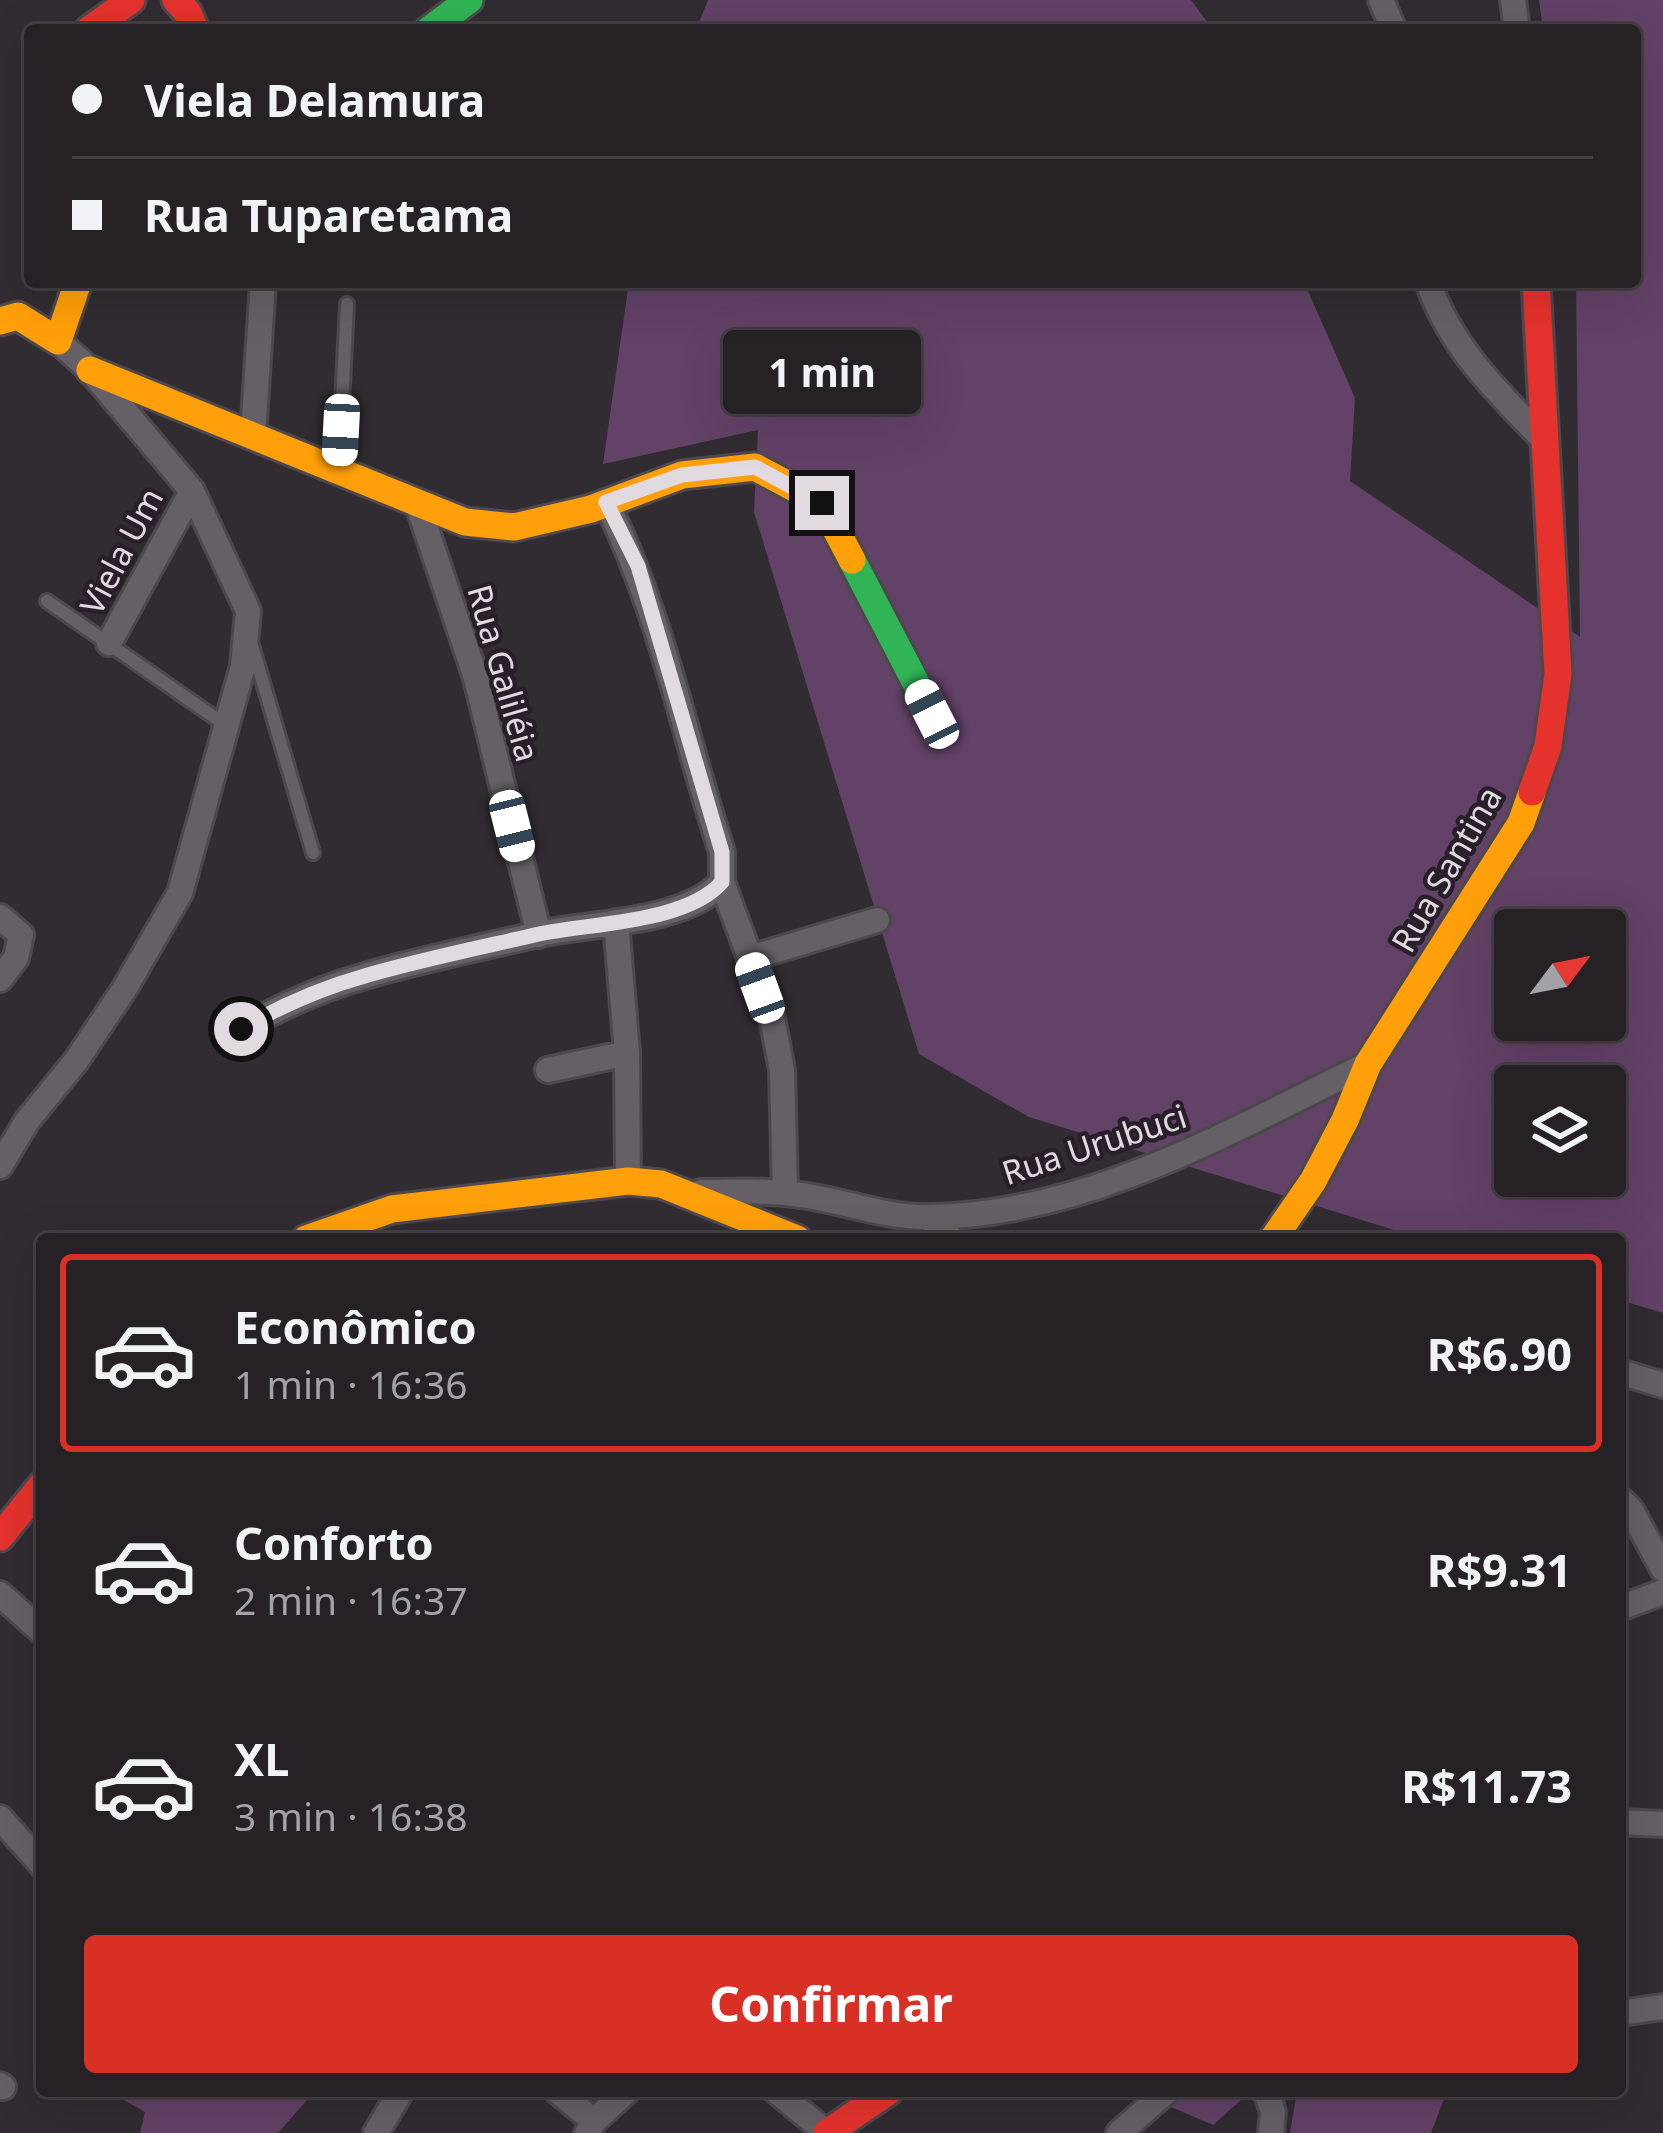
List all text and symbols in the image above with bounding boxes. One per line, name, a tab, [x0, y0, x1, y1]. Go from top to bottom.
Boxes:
text: Viela Delamura	[144, 69, 485, 130]
text: Rua Tuparetama	[144, 184, 513, 245]
callout: 1 min	[723, 329, 921, 413]
text: 1 min	[768, 345, 876, 398]
car	[321, 393, 361, 467]
route end	[795, 476, 849, 530]
street label: Viela Um	[69, 480, 173, 622]
street label: Rua Galiléia	[457, 579, 551, 767]
car	[900, 674, 964, 754]
street label: Rua Santina	[1380, 778, 1512, 960]
car	[486, 787, 538, 865]
north arrow	[1494, 909, 1626, 1041]
map controls	[1494, 909, 1626, 1197]
car	[731, 948, 789, 1028]
route start	[214, 1002, 268, 1056]
button: layers	[1494, 1065, 1626, 1197]
street label: Rua Urubuci	[996, 1093, 1192, 1195]
text: Econômico	[234, 1296, 477, 1357]
icon: car	[90, 1299, 198, 1407]
text: R$6.90	[1427, 1323, 1572, 1384]
text: 1 min · 16:36	[234, 1357, 468, 1410]
text: Conforto	[234, 1512, 434, 1573]
icon: car	[90, 1515, 198, 1623]
text: R$9.31	[1427, 1539, 1572, 1600]
text: 2 min · 16:37	[234, 1573, 468, 1626]
text: XL	[234, 1728, 289, 1789]
icon: car	[90, 1731, 198, 1839]
text: R$11.73	[1401, 1755, 1572, 1816]
text: 3 min · 16:38	[234, 1789, 468, 1842]
button: Confirmar	[84, 1935, 1578, 2073]

